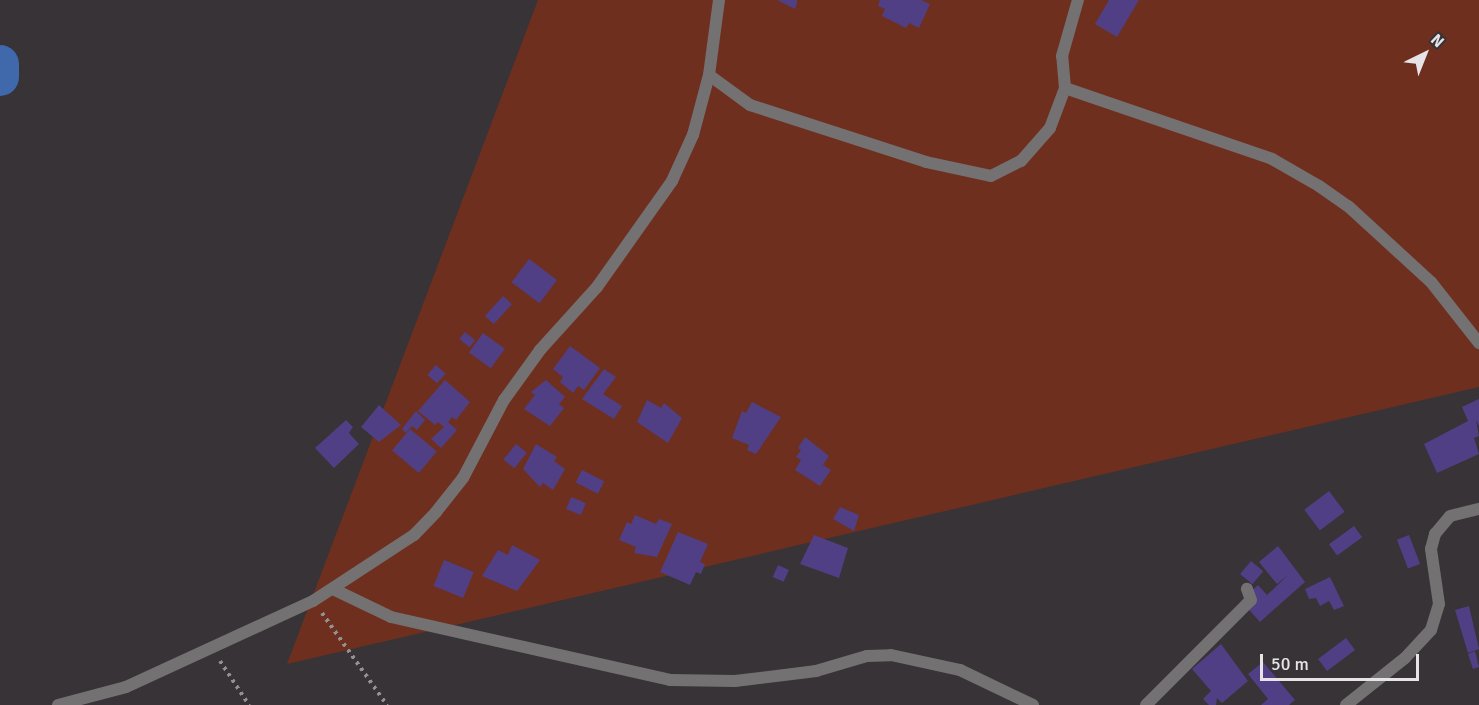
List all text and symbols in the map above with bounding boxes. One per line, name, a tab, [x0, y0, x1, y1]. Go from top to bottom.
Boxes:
north arrow	[1395, 24, 1455, 84]
text: N	[1426, 30, 1448, 52]
scale bar	[1263, 642, 1422, 680]
text: 50 m	[1271, 653, 1309, 675]

